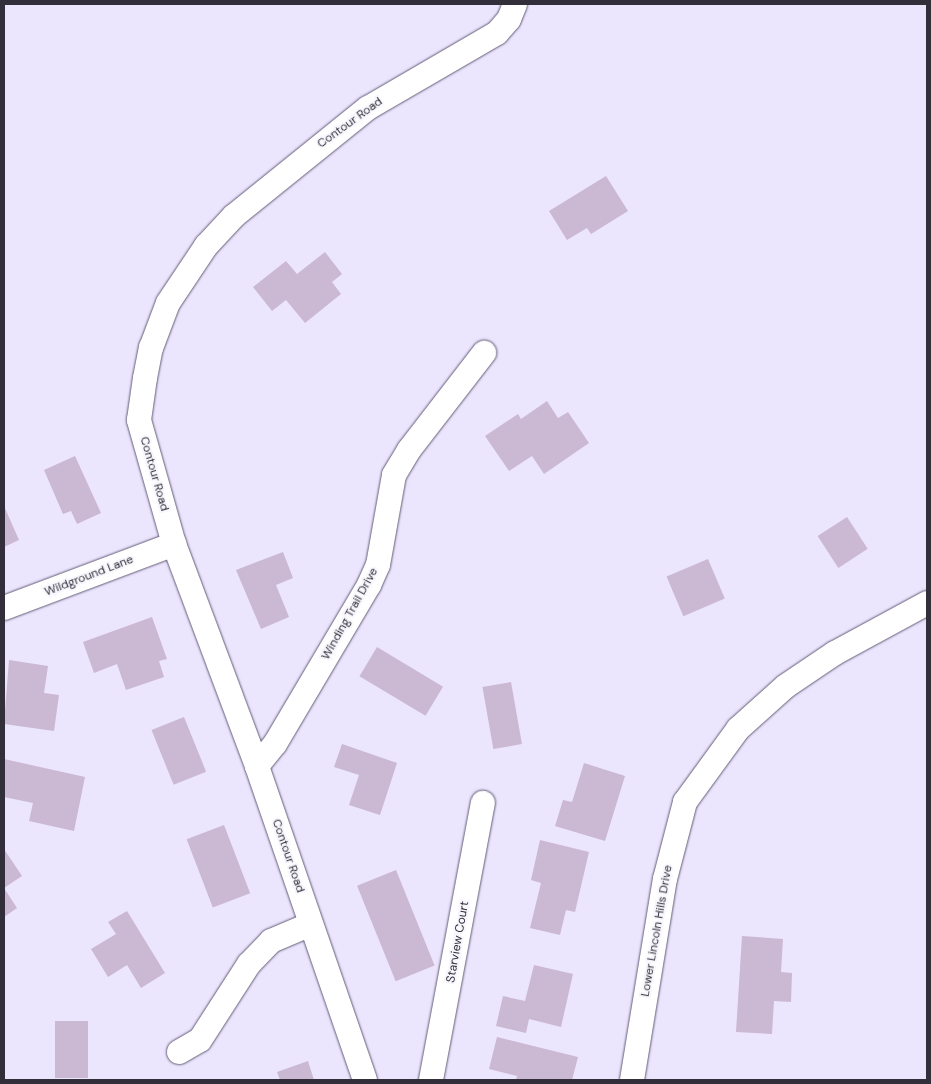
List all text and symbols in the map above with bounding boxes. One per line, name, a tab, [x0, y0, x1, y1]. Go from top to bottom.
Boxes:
street label: Contour Road	[315, 95, 385, 151]
street label: Contour Road	[137, 435, 171, 513]
street label: Wildground Lane	[43, 552, 135, 600]
street label: Winding Trail Drive	[319, 566, 381, 662]
street label: Contour Road	[269, 817, 307, 895]
street label: Lower Lincoln Hills Drive	[638, 864, 676, 998]
street label: Starview Court	[444, 900, 472, 984]

